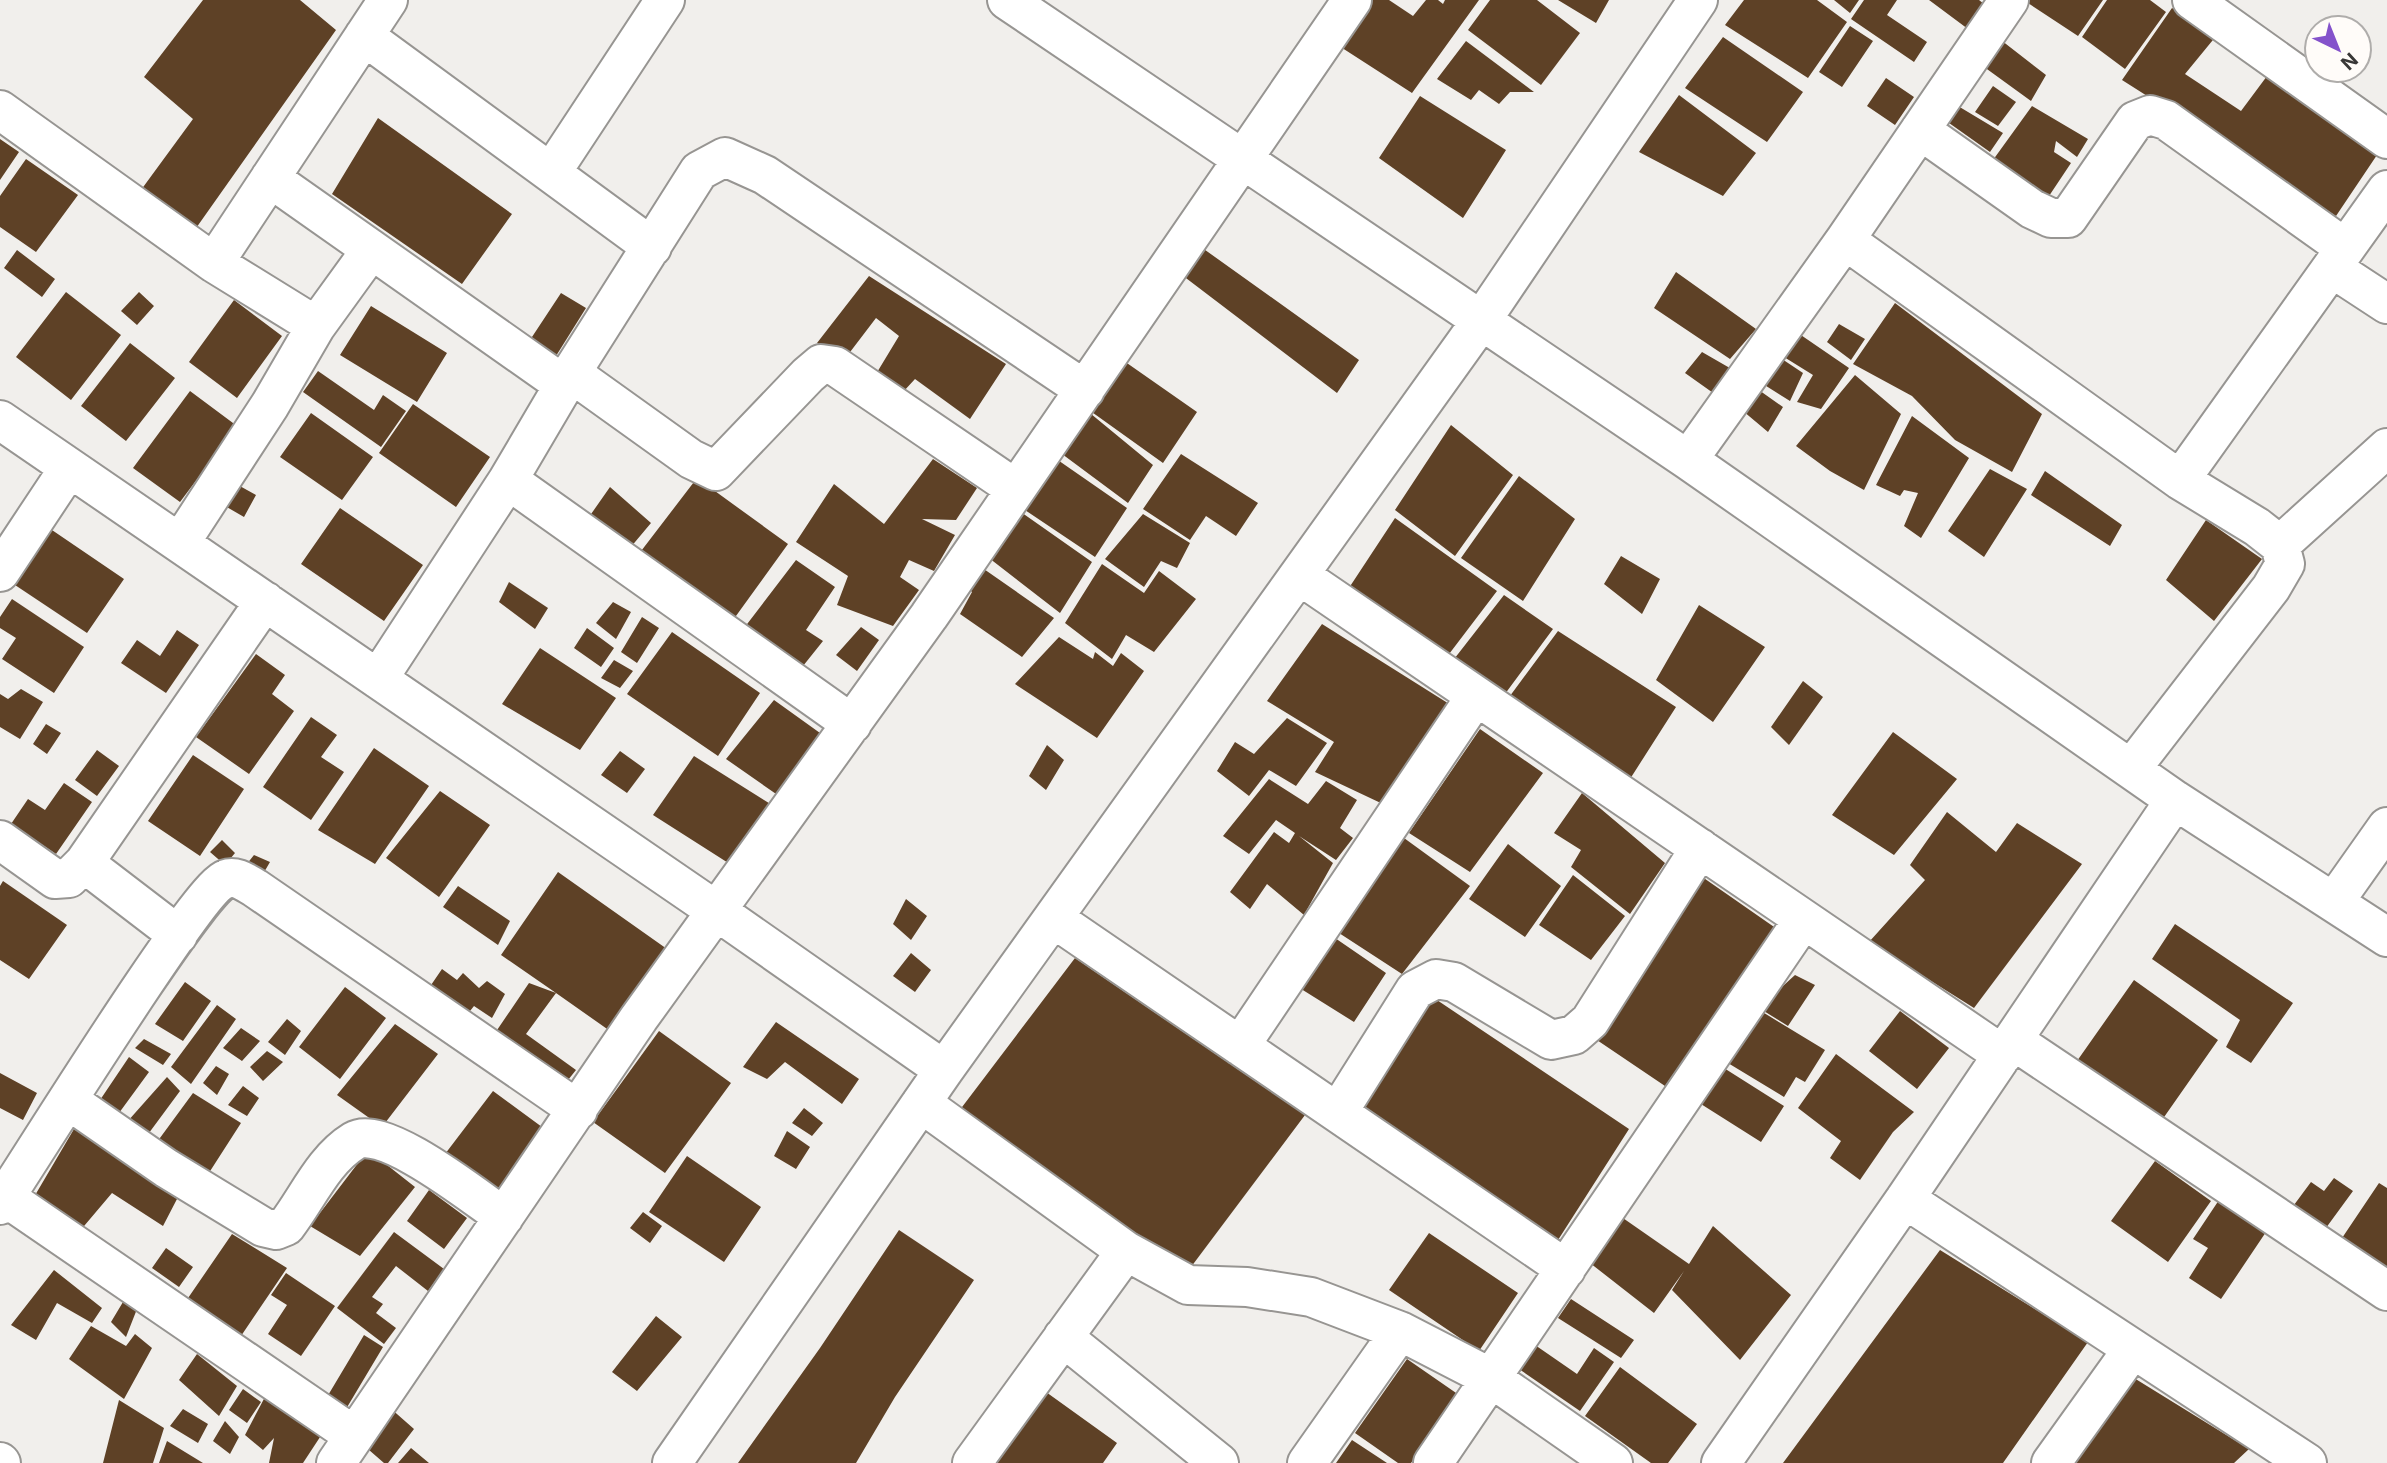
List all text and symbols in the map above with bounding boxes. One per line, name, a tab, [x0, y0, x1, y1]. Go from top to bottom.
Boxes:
north arrow	[2303, 14, 2373, 84]
text: N	[2336, 48, 2362, 74]

